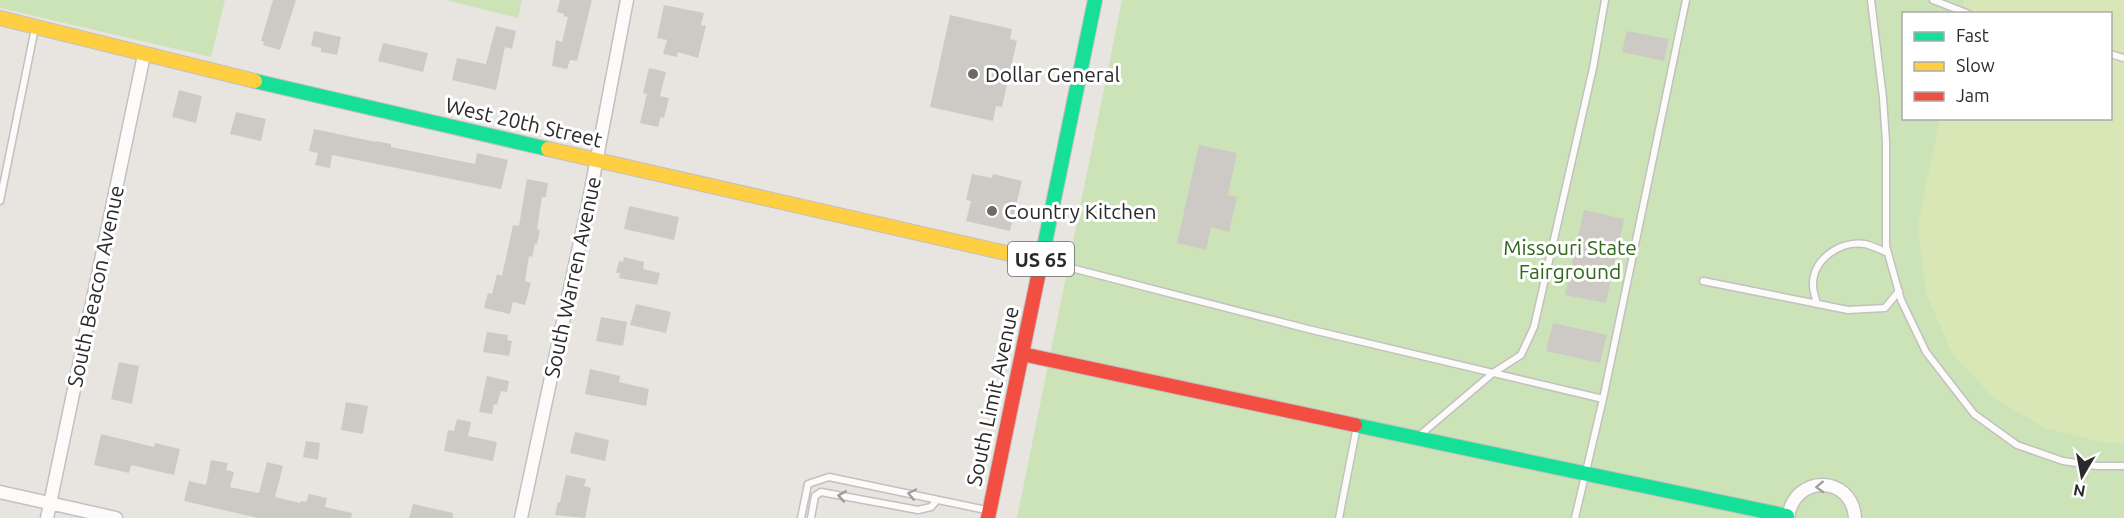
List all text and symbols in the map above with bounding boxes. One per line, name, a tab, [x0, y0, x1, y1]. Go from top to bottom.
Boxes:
legend	[1902, 12, 2112, 120]
text: Fast	[1956, 25, 1989, 45]
text: Slow	[1956, 55, 1995, 75]
place label: Dollar General	[985, 62, 1120, 86]
marker: Dollar General	[966, 67, 980, 81]
text: Jam	[1956, 85, 1990, 105]
street label: West 20th Street	[443, 92, 605, 152]
street label: South Warren Avenue	[539, 174, 605, 380]
street label: South Beacon Avenue	[62, 183, 128, 389]
place label: Country Kitchen	[1004, 199, 1157, 223]
marker: Country Kitchen	[985, 204, 999, 218]
park label: Missouri State Fairground	[1503, 235, 1637, 283]
road number: US 65	[1008, 242, 1074, 276]
street label: South Limit Avenue	[961, 304, 1023, 488]
north arrow	[2052, 446, 2112, 506]
one-way arrow	[1816, 480, 1825, 493]
text: N	[2072, 481, 2087, 501]
one-way arrow	[907, 488, 917, 501]
one-way arrow	[837, 490, 847, 503]

